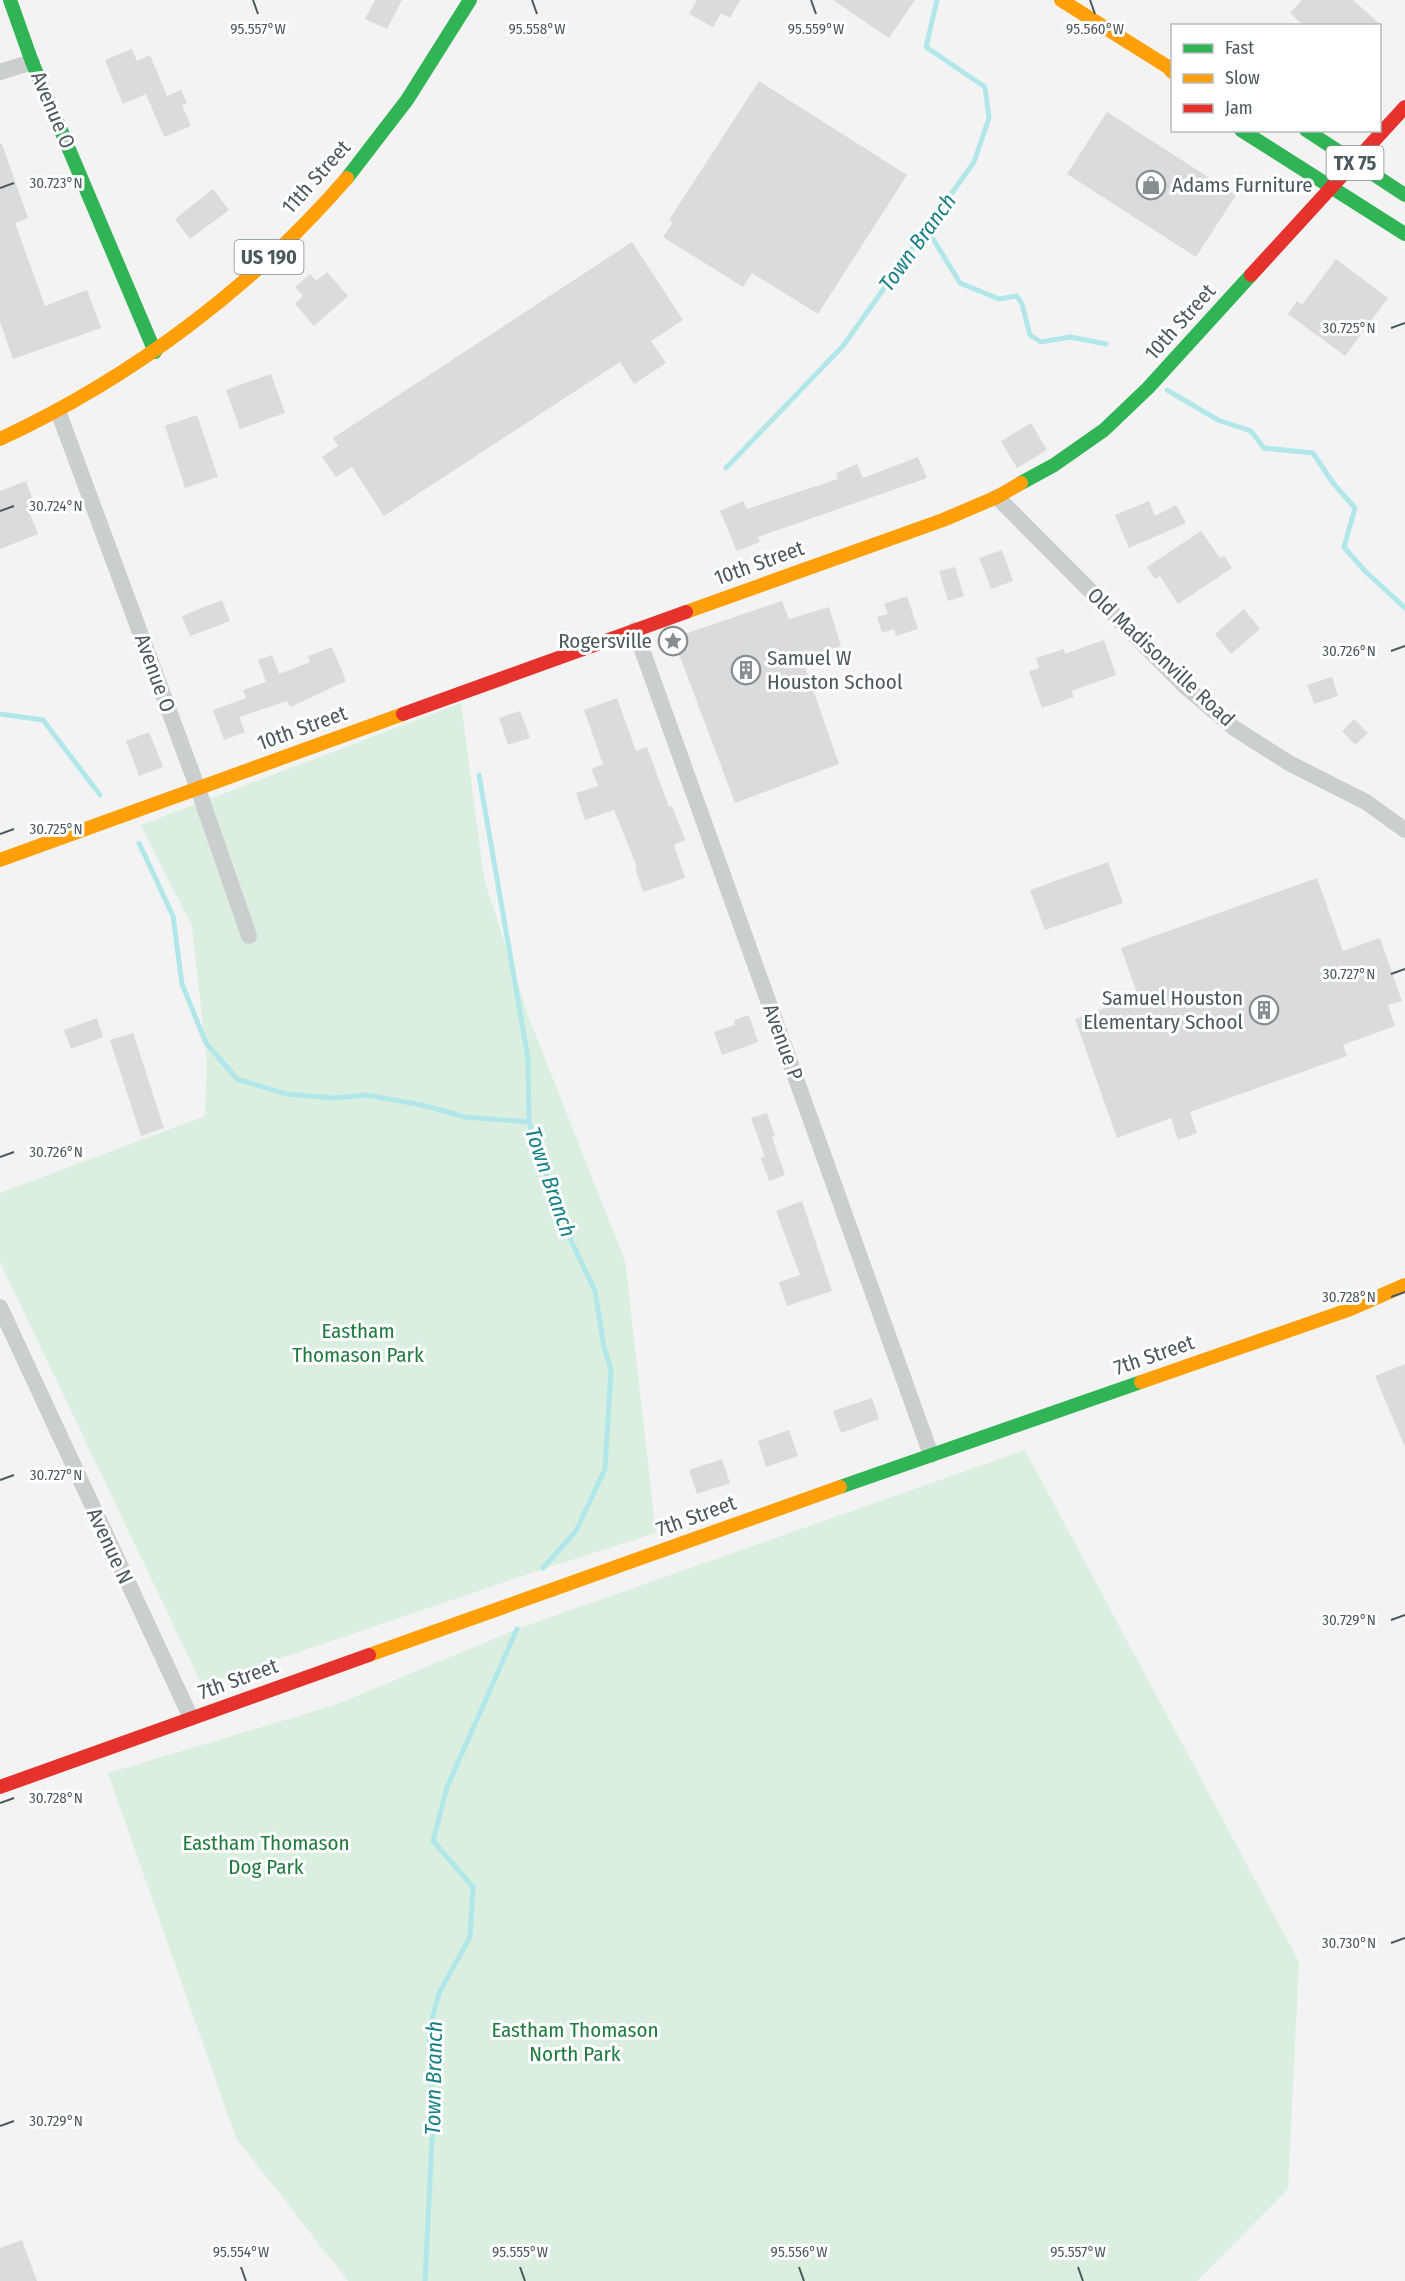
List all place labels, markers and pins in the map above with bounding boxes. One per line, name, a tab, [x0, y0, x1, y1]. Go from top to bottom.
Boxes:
shop icon: Adams Furniture	[1135, 169, 1167, 201]
place label: Adams Furniture	[1172, 172, 1313, 198]
place icon: Rogersville	[657, 625, 689, 657]
place label: Rogersville	[558, 628, 652, 654]
place label: Samuel W Houston School	[767, 645, 903, 695]
building icon: Samuel W Houston School	[730, 654, 762, 686]
place label: Samuel Houston Elementary School	[1083, 985, 1243, 1035]
building icon: Samuel Houston Elementary School	[1248, 994, 1280, 1026]

